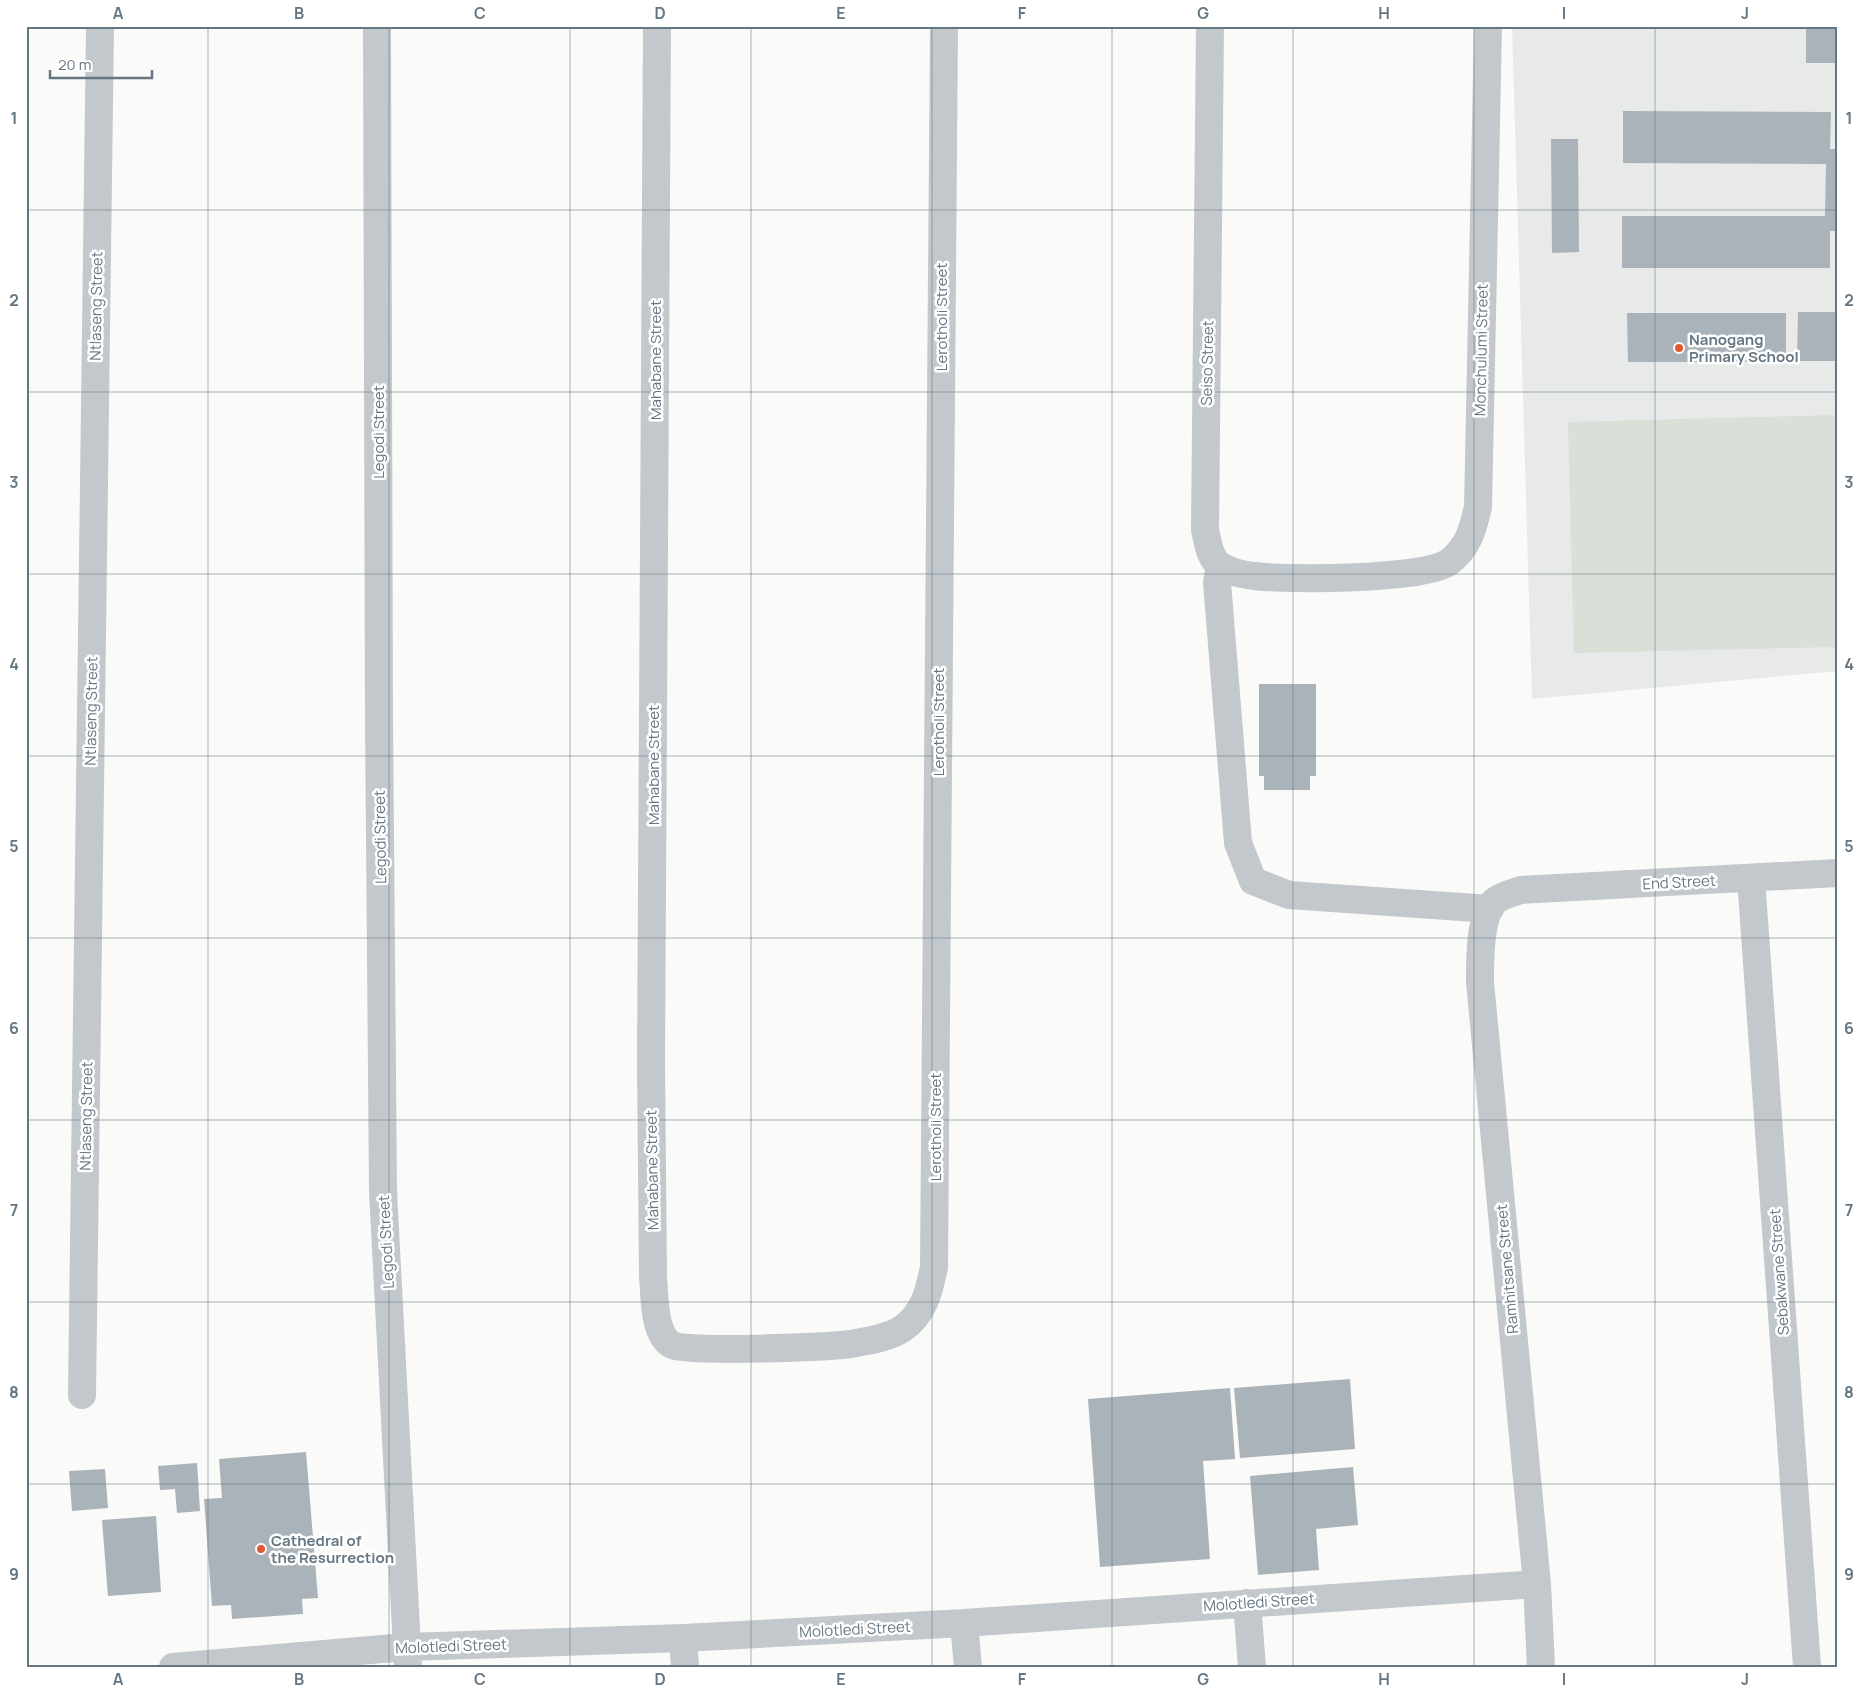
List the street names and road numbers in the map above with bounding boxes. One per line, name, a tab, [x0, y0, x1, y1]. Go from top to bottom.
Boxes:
street label: Ntlaseng Street	[85, 251, 107, 361]
street label: Lerotholi Street	[931, 263, 952, 371]
street label: Monchulumi Street	[1469, 284, 1493, 416]
street label: Mahabane Street	[645, 300, 666, 420]
street label: Seiso Street	[1196, 320, 1218, 406]
street label: Legodi Street	[368, 385, 389, 479]
street label: Ntlaseng Street	[80, 656, 102, 766]
street label: Lerotholi Street	[928, 668, 949, 776]
street label: Mahabane Street	[643, 705, 664, 825]
street label: Legodi Street	[369, 790, 391, 884]
street label: End Street	[1642, 870, 1716, 894]
street label: Ntlaseng Street	[75, 1061, 97, 1171]
street label: Lerotholi Street	[925, 1073, 946, 1181]
street label: Mahabane Street	[640, 1110, 664, 1230]
street label: Legodi Street	[373, 1195, 399, 1289]
street label: Ramhitsane Street	[1491, 1203, 1523, 1335]
street label: Sebakwane Street	[1764, 1208, 1794, 1336]
street label: Molotledi Street	[1203, 1588, 1315, 1616]
street label: Molotledi Street	[799, 1616, 911, 1642]
street label: Molotledi Street	[395, 1634, 507, 1658]

